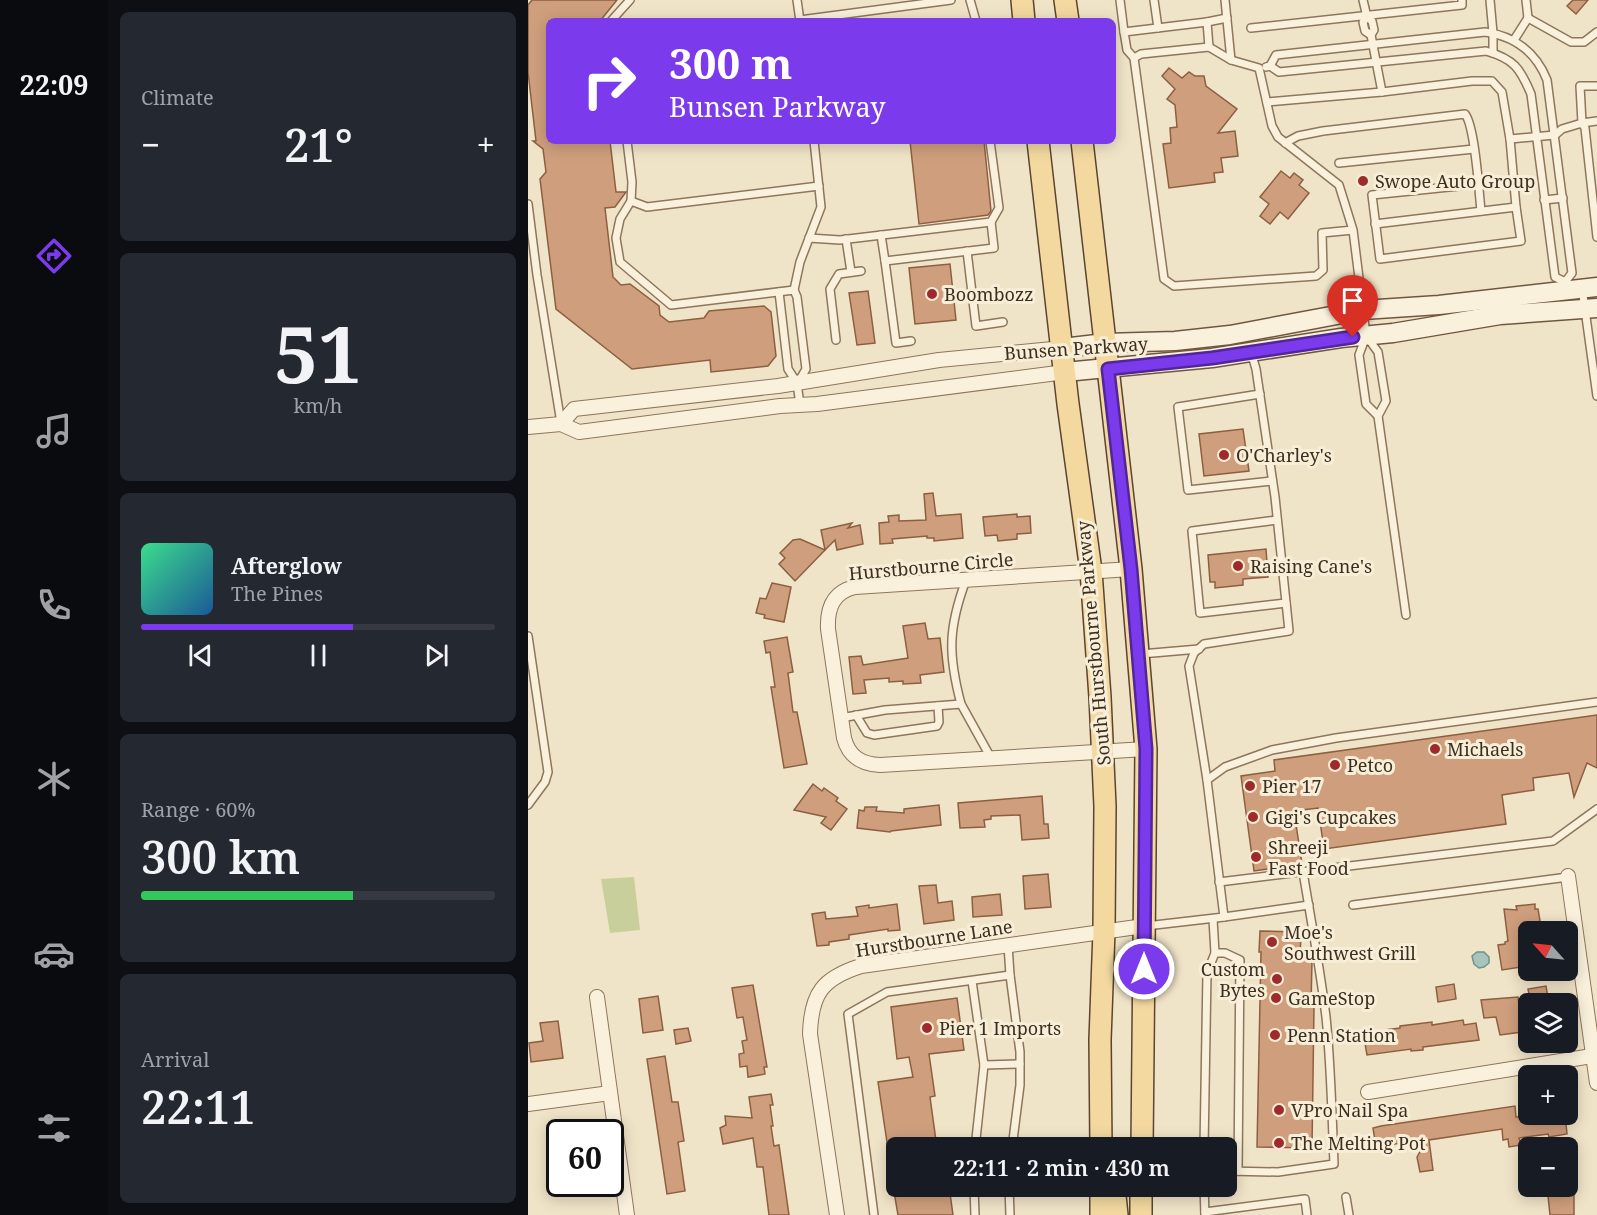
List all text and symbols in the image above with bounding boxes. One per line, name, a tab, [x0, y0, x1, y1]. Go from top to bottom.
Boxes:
text: 300 m	[669, 34, 793, 91]
icon: right	[570, 42, 648, 120]
text: 22:09	[19, 66, 89, 103]
text: Climate	[141, 84, 214, 111]
text: Bunsen Parkway	[669, 88, 886, 125]
text: 21°	[284, 114, 353, 175]
text: −	[141, 122, 160, 167]
text: +	[477, 122, 495, 167]
place label: Swope Auto Group	[1375, 169, 1535, 193]
marker: Swope Auto Group	[1356, 174, 1370, 188]
icon: directions	[33, 235, 75, 277]
pin	[1327, 275, 1378, 337]
place label: Boombozz	[944, 282, 1033, 306]
icon: arrive	[1336, 284, 1369, 317]
marker: Boombozz	[925, 287, 939, 301]
text: 51	[274, 300, 362, 406]
street label: Bunsen Parkway	[1003, 331, 1150, 365]
text: km/h	[293, 392, 343, 419]
icon: music	[33, 410, 75, 452]
place label: O'Charley's	[1236, 443, 1332, 467]
marker: O'Charley's	[1217, 448, 1231, 462]
street label: South Hurstbourne Parkway	[1070, 519, 1116, 766]
street label: Hurstbourne Circle	[848, 547, 1014, 585]
text: Afterglow	[231, 550, 342, 580]
place label: Raising Cane's	[1250, 554, 1372, 578]
marker: Raising Cane's	[1231, 559, 1245, 573]
text: The Pines	[231, 580, 323, 607]
icon: phone	[33, 584, 75, 626]
icon: previous	[184, 639, 217, 672]
icon: pause	[302, 639, 335, 672]
icon: next	[420, 639, 453, 672]
place label: Michaels	[1447, 737, 1523, 761]
marker: Michaels	[1428, 742, 1442, 756]
place label: Petco	[1347, 753, 1393, 777]
icon: climate	[33, 758, 75, 800]
marker: Petco	[1328, 758, 1342, 772]
place label: Pier 17	[1262, 774, 1322, 798]
marker: Pier 17	[1243, 779, 1257, 793]
text: Range · 60%	[141, 796, 255, 823]
place label: Gigi's Cupcakes	[1265, 805, 1396, 829]
marker: Gigi's Cupcakes	[1246, 810, 1260, 824]
text: 300 km	[141, 826, 300, 887]
place label: Shreeji Fast Food	[1268, 835, 1349, 880]
marker: Shreeji Fast Food	[1249, 850, 1263, 864]
street label: Hurstbourne Lane	[854, 914, 1014, 962]
place label: Moe's Southwest Grill	[1284, 920, 1416, 965]
north arrow	[1518, 921, 1578, 981]
map controls	[1518, 921, 1578, 1197]
icon: car	[33, 933, 75, 975]
marker: Moe's Southwest Grill	[1265, 935, 1279, 949]
position arrow	[1112, 937, 1176, 1001]
place label: Custom Bytes	[1201, 957, 1265, 1002]
marker: Custom Bytes	[1270, 972, 1284, 986]
place label: GameStop	[1288, 986, 1375, 1010]
marker: GameStop	[1269, 991, 1283, 1005]
button: layers	[1518, 993, 1578, 1053]
place label: Pier 1 Imports	[939, 1016, 1061, 1040]
marker: Pier 1 Imports	[920, 1021, 934, 1035]
place label: Penn Station	[1287, 1023, 1396, 1047]
marker: Penn Station	[1268, 1028, 1282, 1042]
text: Arrival	[141, 1046, 209, 1073]
button: +	[1518, 1065, 1578, 1125]
text: 22:11	[141, 1076, 256, 1137]
place label: VPro Nail Spa	[1291, 1098, 1408, 1122]
marker: VPro Nail Spa	[1272, 1103, 1286, 1117]
icon: filters	[33, 1107, 75, 1149]
speed limit sign: 60	[546, 1119, 624, 1197]
place label: The Melting Pot	[1291, 1131, 1426, 1155]
marker: The Melting Pot	[1272, 1136, 1286, 1150]
button: −	[1518, 1137, 1578, 1197]
text: 22:11 · 2 min · 430 m	[953, 1152, 1170, 1182]

